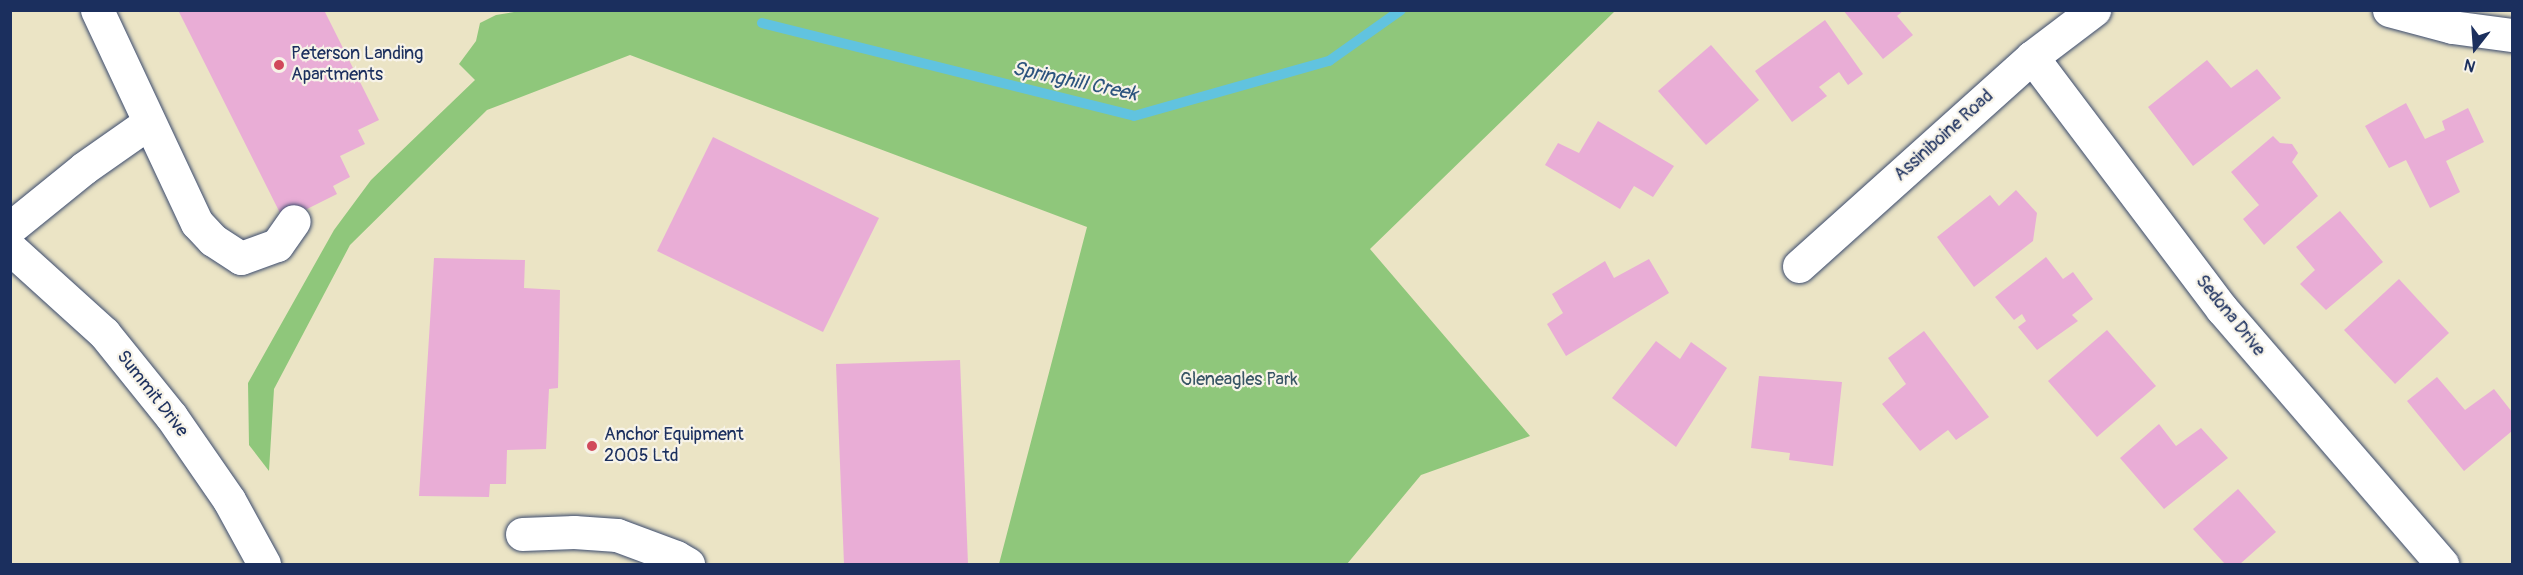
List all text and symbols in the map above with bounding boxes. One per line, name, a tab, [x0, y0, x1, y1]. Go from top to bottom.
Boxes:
north arrow	[2445, 18, 2505, 78]
place label: Peterson Landing Apartments	[291, 44, 423, 86]
text: N	[2462, 54, 2478, 76]
water label: Springhill Creek	[1010, 56, 1140, 106]
marker: Peterson Landing Apartments	[272, 58, 286, 72]
street label: Assiniboine Road	[1890, 86, 1998, 186]
street label: Sedona Drive	[2191, 271, 2269, 361]
street label: Summit Drive	[112, 346, 192, 442]
park label: Gleneagles Park	[1180, 369, 1298, 391]
place label: Anchor Equipment 2005 Ltd	[604, 425, 744, 468]
marker: Anchor Equipment 2005 Ltd	[585, 439, 599, 453]

